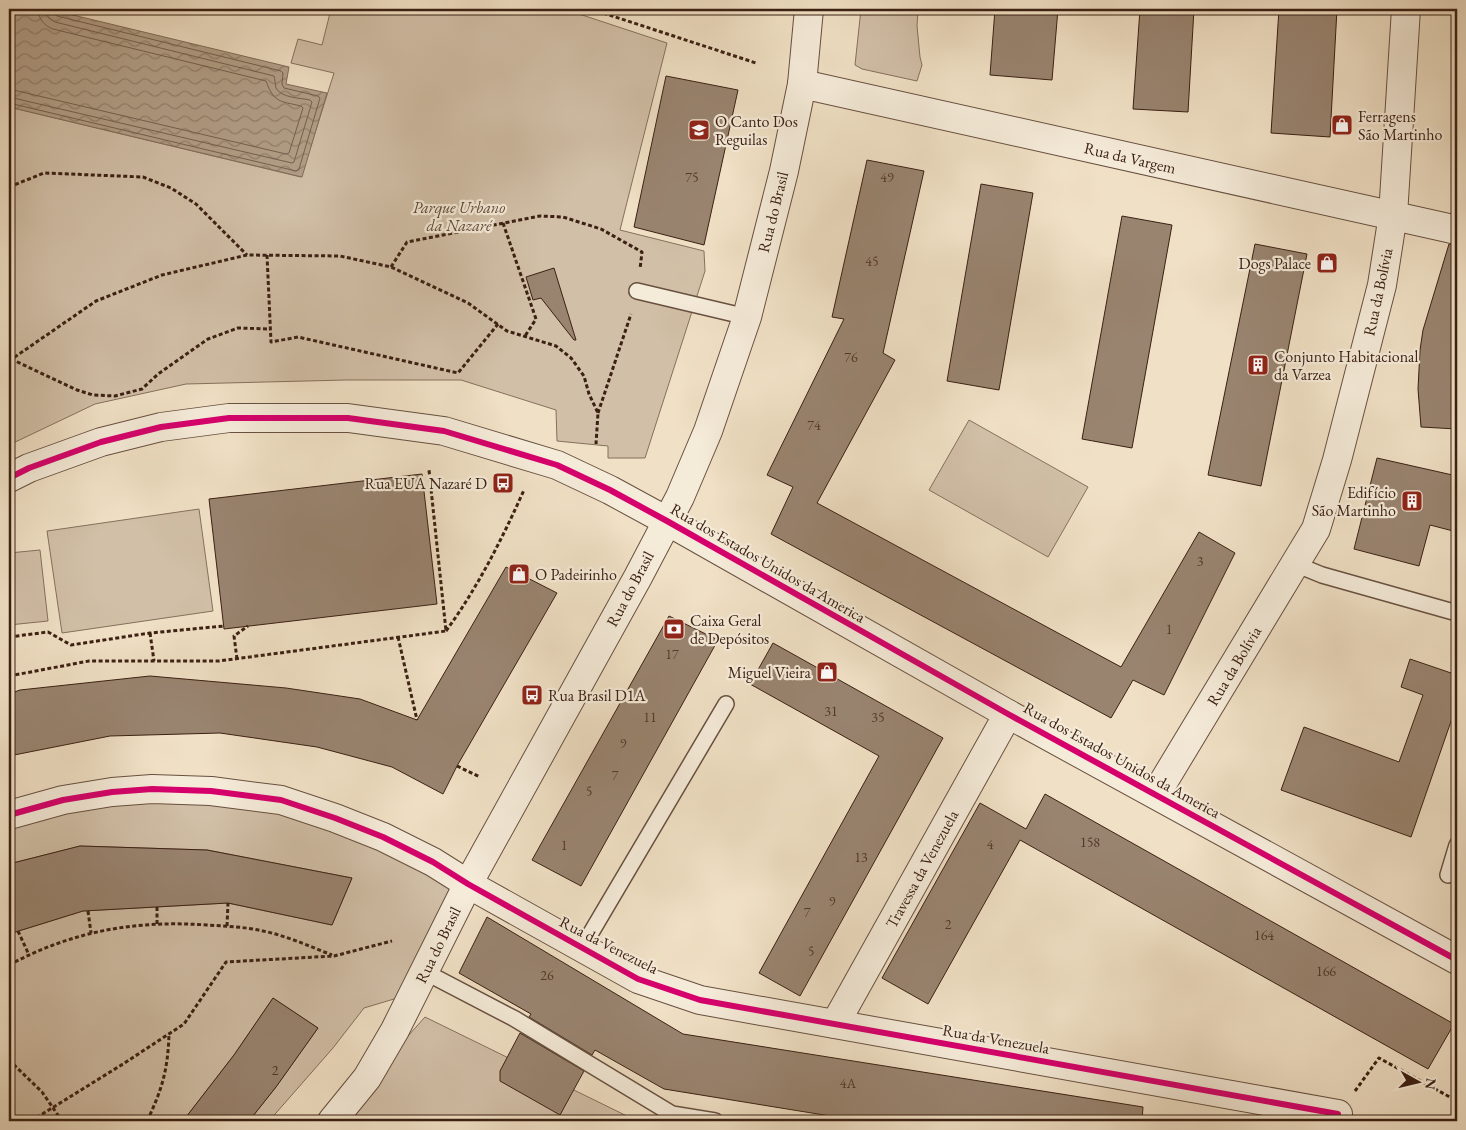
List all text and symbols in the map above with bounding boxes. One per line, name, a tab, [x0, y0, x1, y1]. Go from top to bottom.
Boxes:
place label: Ferragens São Martinho	[1358, 106, 1442, 145]
place label: O Canto Dos Reguilas	[715, 111, 798, 150]
shop icon: Ferragens São Martinho	[1330, 113, 1354, 137]
school or university icon: O Canto Dos Reguilas	[687, 118, 711, 142]
street label: Rua da Vargem	[1082, 137, 1179, 179]
house number: 75	[685, 168, 699, 186]
house number: 49	[880, 168, 894, 186]
street label: Rua do Brasil	[753, 169, 793, 255]
park label: Parque Urbano da Nazaré	[413, 197, 505, 236]
street label: Rua da Bolívia	[1358, 246, 1398, 338]
shop icon: Dogs Palace	[1315, 251, 1339, 275]
house number: 45	[865, 252, 879, 270]
place label: Dogs Palace	[1239, 253, 1311, 274]
place label: Conjunto Habitacional da Varzea	[1274, 346, 1418, 385]
house number: 76	[844, 348, 858, 366]
building icon: Conjunto Habitacional da Varzea	[1246, 353, 1270, 377]
house number: 74	[807, 416, 821, 434]
bus stop icon: Rua EUA Nazaré D	[491, 471, 515, 495]
place label: Rua EUA Nazaré D	[364, 473, 487, 494]
place label: Edifício São Martinho	[1312, 482, 1396, 521]
building icon: Edifício São Martinho	[1400, 489, 1424, 513]
street label: Rua dos Estados Unidos da America	[667, 498, 870, 628]
street label: Rua do Brasil	[601, 547, 659, 630]
house number: 3	[1197, 552, 1204, 570]
shop icon: O Padeirinho	[507, 562, 531, 586]
place label: O Padeirinho	[535, 564, 617, 585]
place label: Caixa Geral de Depósitos	[690, 610, 769, 649]
bank icon: Caixa Geral de Depósitos	[662, 617, 686, 641]
house number: 1	[1166, 620, 1172, 638]
street label: Rua da Bolívia	[1202, 622, 1266, 710]
house number: 17	[665, 645, 679, 663]
shop icon: Miguel Vieira	[815, 660, 839, 684]
place label: Miguel Vieira	[728, 662, 812, 683]
bus stop icon: Rua Brasil D1A	[520, 683, 544, 707]
place label: Rua Brasil D1A	[548, 685, 646, 706]
street label: Rua dos Estados Unidos da America	[1020, 697, 1225, 823]
house number: 31	[824, 702, 838, 720]
house number: 11	[643, 708, 657, 726]
house number: 35	[871, 708, 885, 726]
house number: 9	[620, 734, 627, 752]
house number: 7	[612, 766, 619, 784]
house number: 5	[586, 782, 592, 800]
street label: Travessa da Venezuela	[881, 806, 963, 932]
house number: 158	[1080, 833, 1100, 851]
house number: 4	[987, 835, 994, 853]
house number: 1	[561, 836, 567, 854]
house number: 13	[854, 848, 868, 866]
house number: 9	[829, 892, 836, 910]
street label: Rua do Brasil	[410, 903, 466, 987]
house number: 7	[804, 903, 811, 921]
street label: Rua da Venezuela	[556, 911, 662, 979]
house number: 2	[945, 915, 952, 933]
house number: 164	[1254, 926, 1274, 944]
house number: 5	[808, 942, 814, 960]
house number: 166	[1316, 962, 1336, 980]
house number: 26	[540, 966, 554, 984]
street label: Rua da Venezuela	[941, 1019, 1052, 1059]
north arrow	[1394, 1058, 1444, 1108]
house number: 2	[272, 1061, 279, 1079]
house number: 4A	[840, 1074, 857, 1092]
text: N	[1421, 1077, 1441, 1091]

